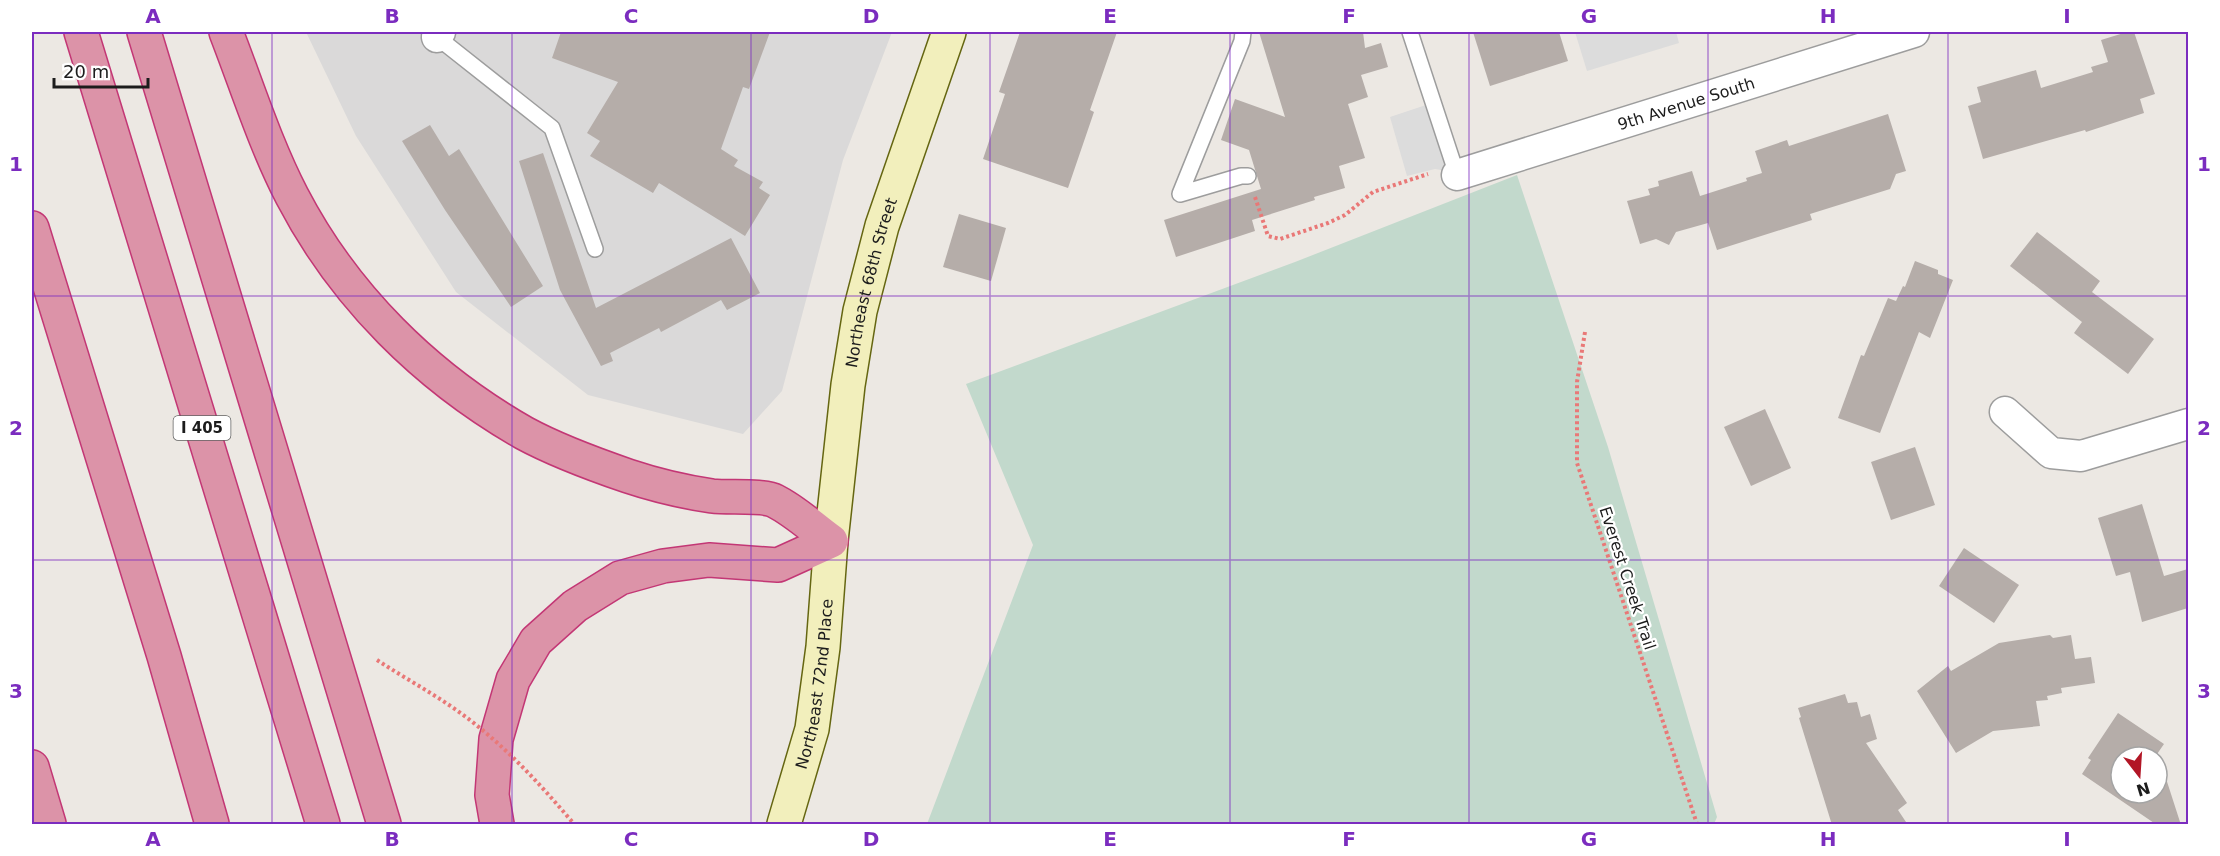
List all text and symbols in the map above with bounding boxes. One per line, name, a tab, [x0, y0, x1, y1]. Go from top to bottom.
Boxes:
text: A	[145, 4, 161, 28]
text: B	[384, 4, 400, 28]
text: C	[624, 4, 638, 28]
text: D	[863, 4, 879, 28]
text: E	[1103, 4, 1117, 28]
text: F	[1342, 4, 1356, 28]
text: G	[1581, 4, 1597, 28]
text: H	[1820, 4, 1836, 28]
text: I	[2063, 4, 2071, 28]
scale bar	[54, 51, 148, 89]
text: 20 m	[63, 61, 109, 82]
street label: 9th Avenue South	[1615, 73, 1757, 134]
text: 1	[9, 152, 23, 176]
text: 1	[2197, 152, 2211, 176]
street label: Northeast 68th Street	[842, 195, 901, 369]
text: 2	[9, 416, 23, 440]
road number: I 405	[174, 416, 230, 440]
text: 2	[2197, 416, 2211, 440]
street label: Everest Creek Trail	[1595, 504, 1660, 652]
street label: Northeast 72nd Place	[792, 598, 837, 771]
text: 3	[9, 679, 23, 703]
text: 3	[2197, 679, 2211, 703]
north arrow	[2109, 745, 2169, 805]
text: N	[2134, 778, 2152, 800]
text: A	[145, 827, 161, 851]
text: B	[384, 827, 400, 851]
text: C	[624, 827, 638, 851]
text: D	[863, 827, 879, 851]
text: E	[1103, 827, 1117, 851]
text: F	[1342, 827, 1356, 851]
text: G	[1581, 827, 1597, 851]
text: H	[1820, 827, 1836, 851]
text: I	[2063, 827, 2071, 851]

